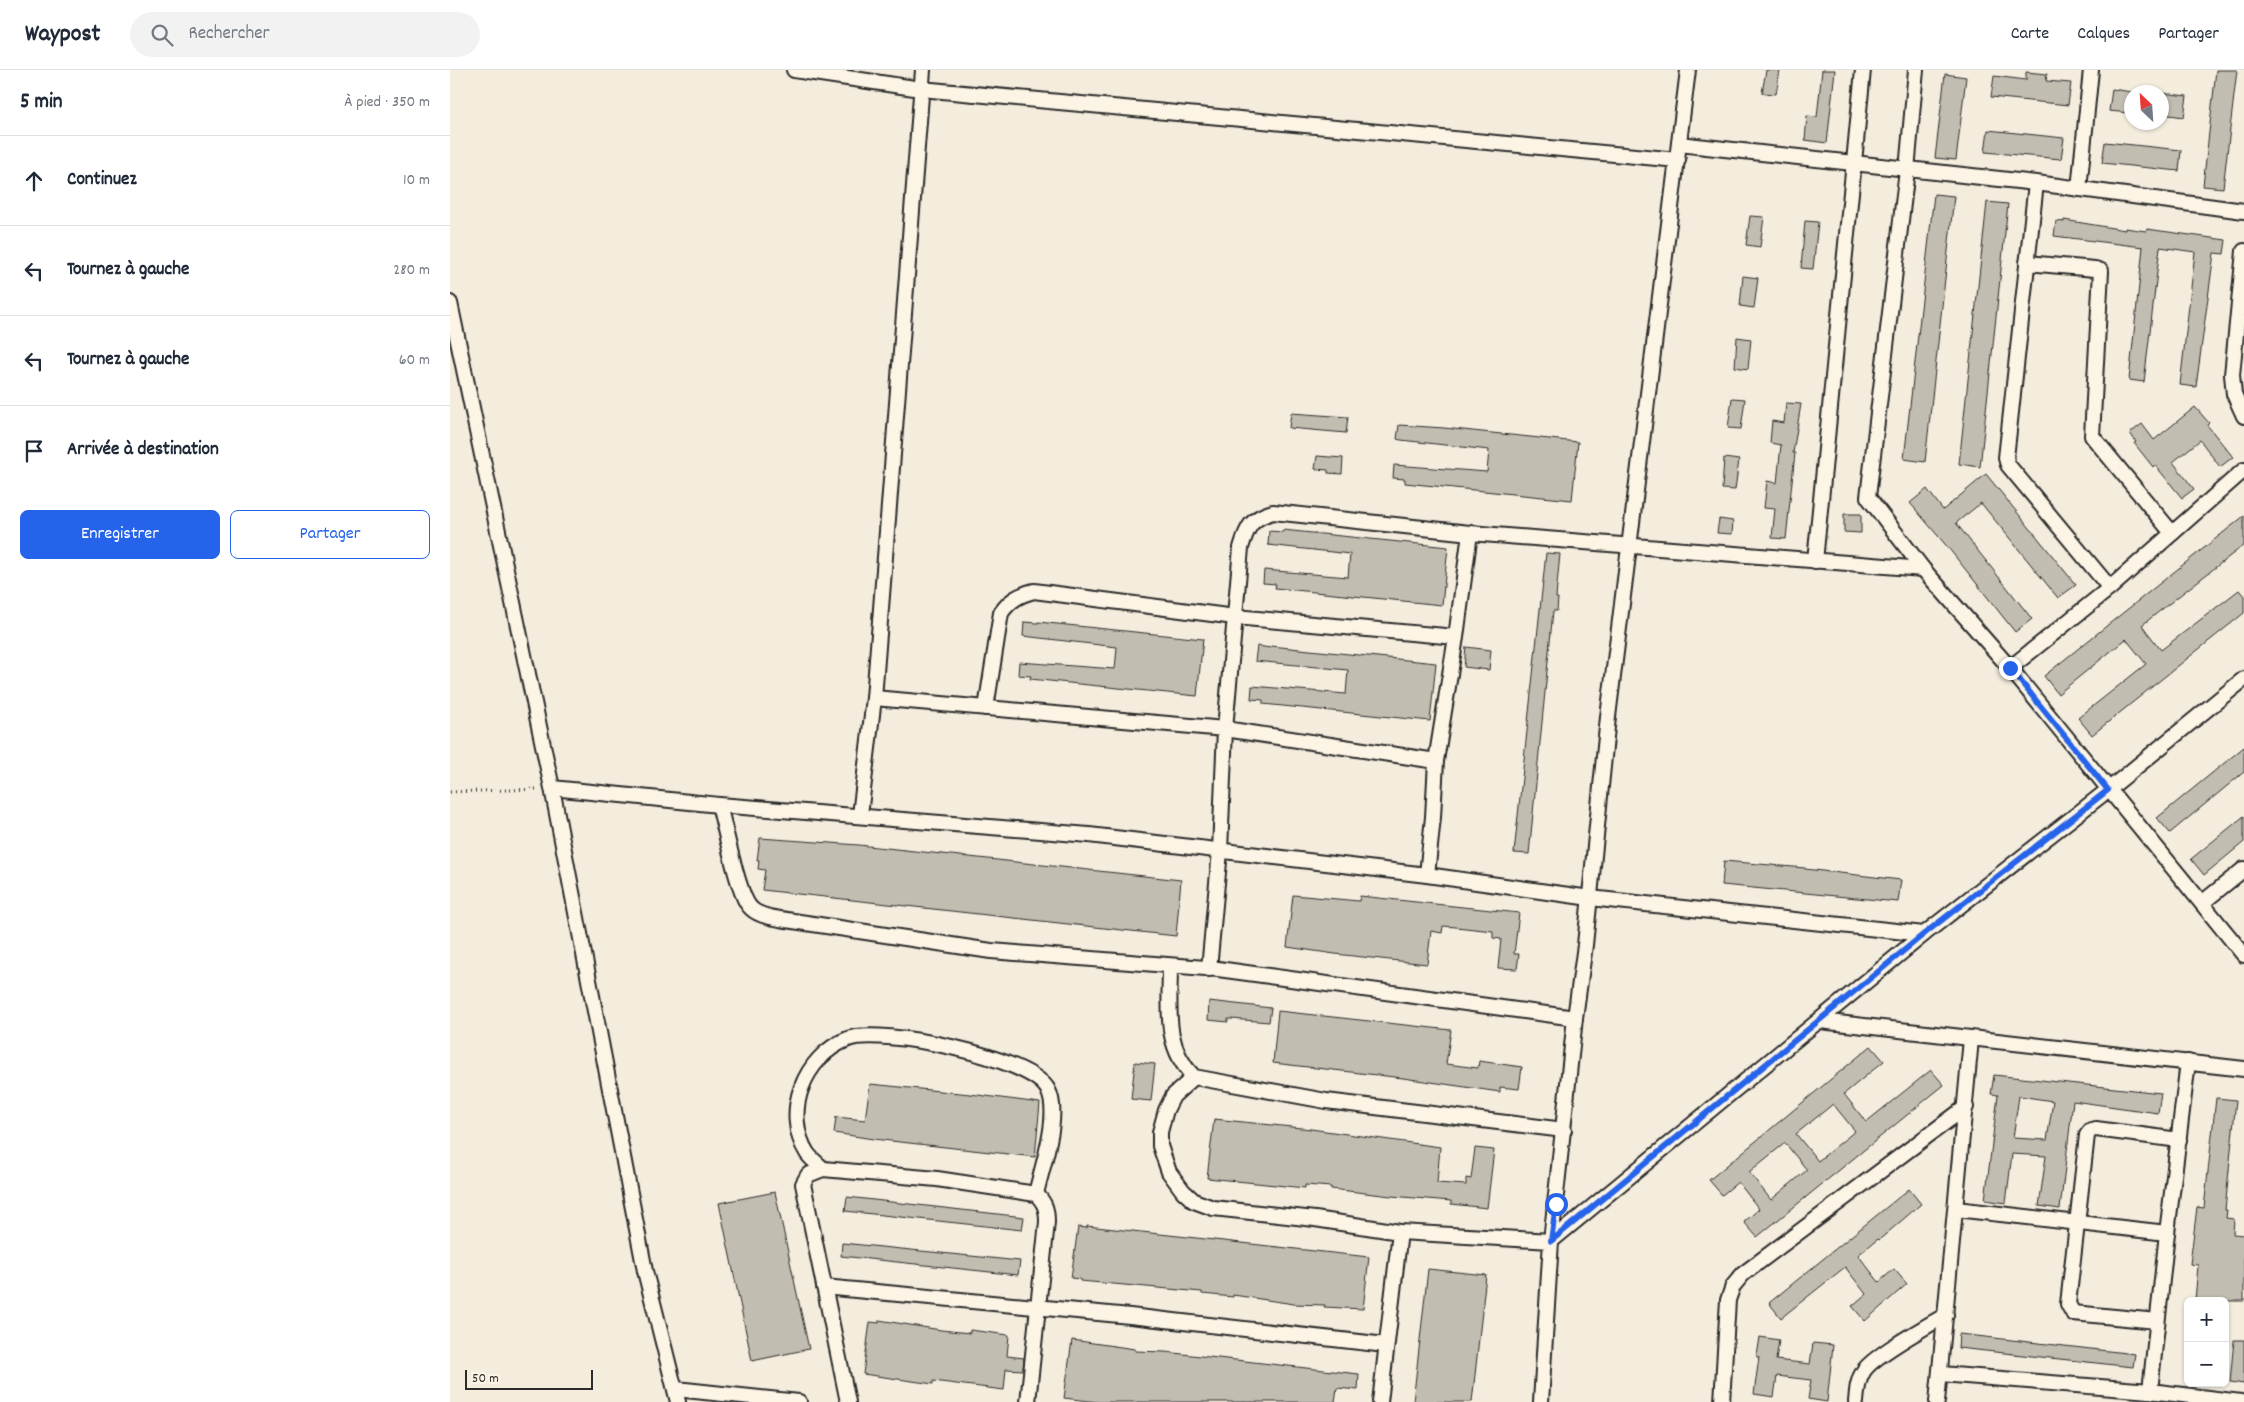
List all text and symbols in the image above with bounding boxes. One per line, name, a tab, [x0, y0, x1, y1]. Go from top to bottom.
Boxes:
search box	[130, 12, 480, 57]
text: Waypost	[25, 18, 100, 52]
icon: search	[148, 21, 176, 49]
text: Rechercher	[188, 21, 270, 48]
text: Carte	[2011, 22, 2049, 47]
text: Calques	[2077, 22, 2130, 47]
text: Partager	[2158, 22, 2219, 47]
north arrow	[2124, 85, 2169, 130]
text: 5 min	[20, 88, 63, 118]
text: À pied · 350 m	[344, 91, 430, 114]
icon: ahead	[20, 167, 48, 195]
text: Continuez	[67, 167, 137, 194]
text: 10 m	[403, 169, 430, 192]
icon: left	[20, 257, 48, 285]
text: Tournez à gauche	[67, 257, 189, 284]
text: 280 m	[393, 259, 430, 282]
icon: left	[20, 347, 48, 375]
text: Tournez à gauche	[67, 347, 189, 374]
text: 60 m	[399, 349, 430, 372]
icon: arrive	[20, 437, 48, 465]
text: Arrivée à destination	[67, 437, 219, 464]
button: Enregistrer	[20, 510, 220, 559]
button: Partager	[230, 510, 430, 559]
route end	[1999, 657, 2022, 680]
route start	[1545, 1193, 1568, 1216]
map controls	[2184, 1297, 2229, 1387]
button: +	[2184, 1297, 2229, 1342]
button: −	[2184, 1342, 2229, 1387]
scale bar	[465, 1367, 592, 1390]
text: 50 m	[472, 1369, 499, 1389]

